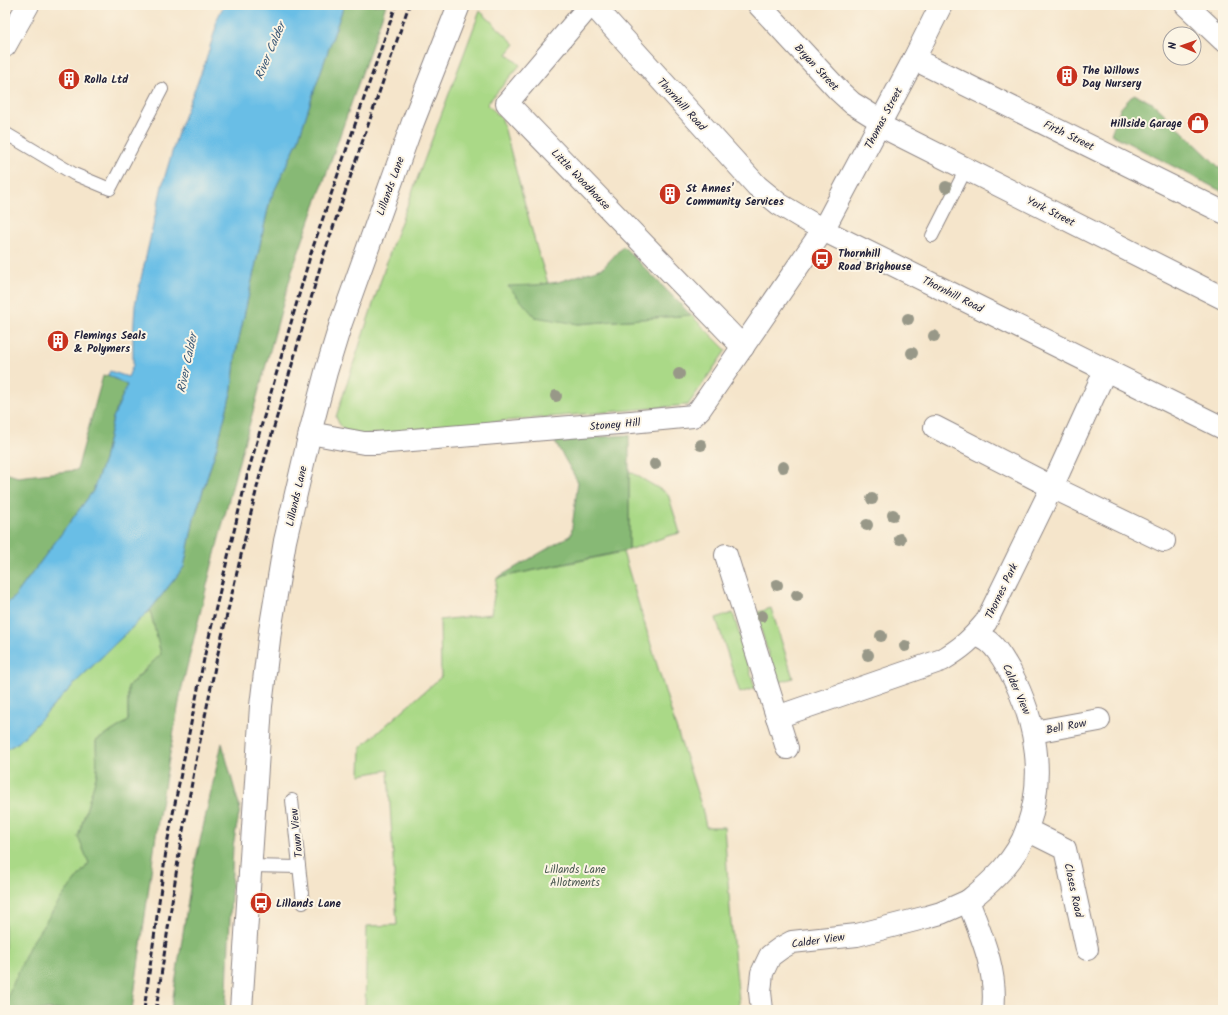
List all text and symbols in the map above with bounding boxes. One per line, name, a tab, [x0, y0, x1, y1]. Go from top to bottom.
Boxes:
water label: River Calder	[250, 17, 292, 83]
north arrow	[1162, 26, 1202, 66]
street label: Bryan Street	[790, 40, 844, 96]
text: N	[1164, 42, 1182, 49]
place label: The Willows Day Nursery	[1082, 62, 1142, 93]
building icon: The Willows Day Nursery	[1054, 63, 1080, 89]
building icon: Rolla Ltd	[56, 66, 82, 92]
place label: Rolla Ltd	[84, 71, 129, 89]
street label: Thornhill Road	[652, 74, 711, 136]
street label: Thomas Street	[860, 84, 908, 153]
shop icon: Hillside Garage	[1185, 110, 1211, 136]
place label: Hillside Garage	[1110, 115, 1183, 133]
street label: Firth Street	[1040, 116, 1098, 156]
street label: Little Woodhouse	[546, 145, 614, 214]
street label: Lillands Lane	[372, 154, 410, 218]
place label: St Annes' Community Services	[686, 180, 785, 211]
building icon: St Annes' Community Services	[657, 181, 683, 207]
street label: York Street	[1023, 192, 1079, 232]
place label: Thornhill Road Brighouse	[838, 245, 912, 276]
bus stop icon: Thornhill Road Brighouse	[809, 246, 835, 272]
street label: Thornhill Road	[919, 272, 987, 318]
place label: Flemings Seals & Polymers	[74, 327, 147, 358]
building icon: Flemings Seals & Polymers	[45, 328, 71, 354]
water label: River Calder	[172, 329, 204, 395]
street label: Stoney Hill	[589, 414, 641, 436]
street label: Lillands Lane	[281, 464, 313, 528]
street label: Thornes Park	[981, 560, 1024, 622]
street label: Calder View	[997, 661, 1035, 718]
street label: Bell Row	[1045, 714, 1088, 740]
street label: Town View	[285, 807, 309, 858]
park label: Lillands Lane Allotments	[544, 861, 606, 892]
street label: Closes Road	[1058, 861, 1088, 920]
bus stop icon: Lillands Lane	[248, 890, 274, 916]
place label: Lillands Lane	[276, 895, 341, 913]
street label: Calder View	[790, 928, 847, 954]

